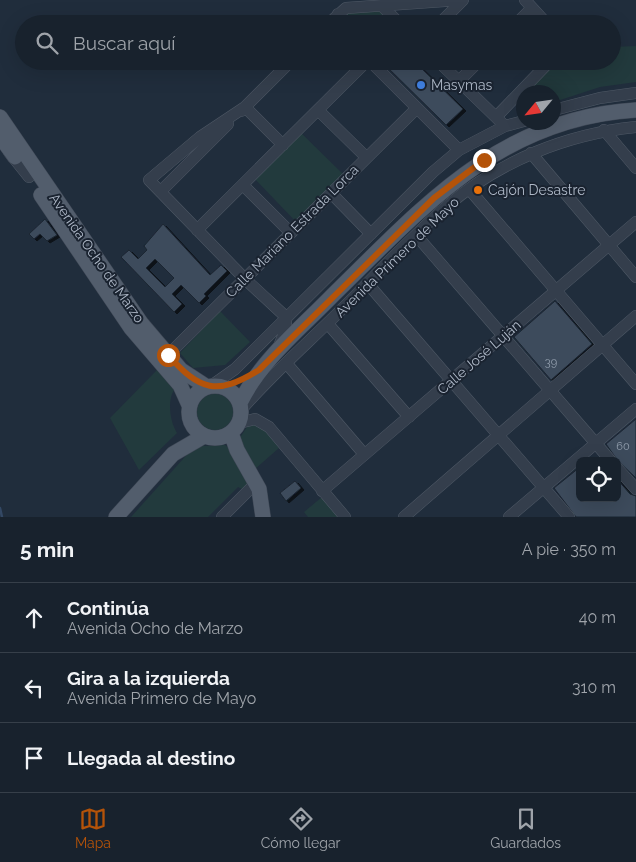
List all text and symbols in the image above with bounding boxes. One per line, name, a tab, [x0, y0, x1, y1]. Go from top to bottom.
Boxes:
search box	[15, 15, 621, 70]
icon: search	[33, 29, 61, 57]
text: Buscar aquí	[73, 32, 175, 54]
place label: Masymas	[431, 77, 493, 93]
marker: Masymas	[415, 79, 427, 91]
north arrow	[516, 85, 561, 130]
route end	[473, 149, 496, 172]
street label: Calle Mariano Estrada Lorca	[222, 161, 362, 301]
place label: Cajón Desastre	[488, 182, 585, 198]
marker: Cajón Desastre	[472, 184, 484, 196]
street label: Avenida Ocho de Marzo	[46, 190, 148, 326]
street label: Avenida Primero de Mayo	[332, 194, 462, 320]
street label: Calle José Luján	[434, 316, 524, 398]
route start	[157, 344, 180, 367]
house number: 39	[545, 356, 557, 369]
house number: 60	[616, 440, 630, 453]
map controls	[576, 457, 621, 502]
button: locate	[576, 457, 621, 502]
text: 5 min	[20, 537, 74, 562]
text: A pie · 350 m	[522, 540, 616, 559]
text: Continúa	[67, 597, 149, 619]
icon: ahead	[20, 604, 48, 632]
text: 40 m	[579, 608, 616, 627]
text: Avenida Ocho de Marzo	[67, 619, 243, 638]
text: Gira a la izquierda	[67, 667, 230, 689]
icon: left	[20, 674, 48, 702]
text: 310 m	[572, 678, 616, 697]
text: Avenida Primero de Mayo	[67, 689, 256, 708]
icon: arrive	[20, 744, 48, 772]
text: Llegada al destino	[67, 747, 235, 769]
tab: Mapa	[75, 805, 111, 851]
tab: Cómo llegar	[261, 805, 340, 851]
tab: Guardados	[490, 805, 561, 851]

